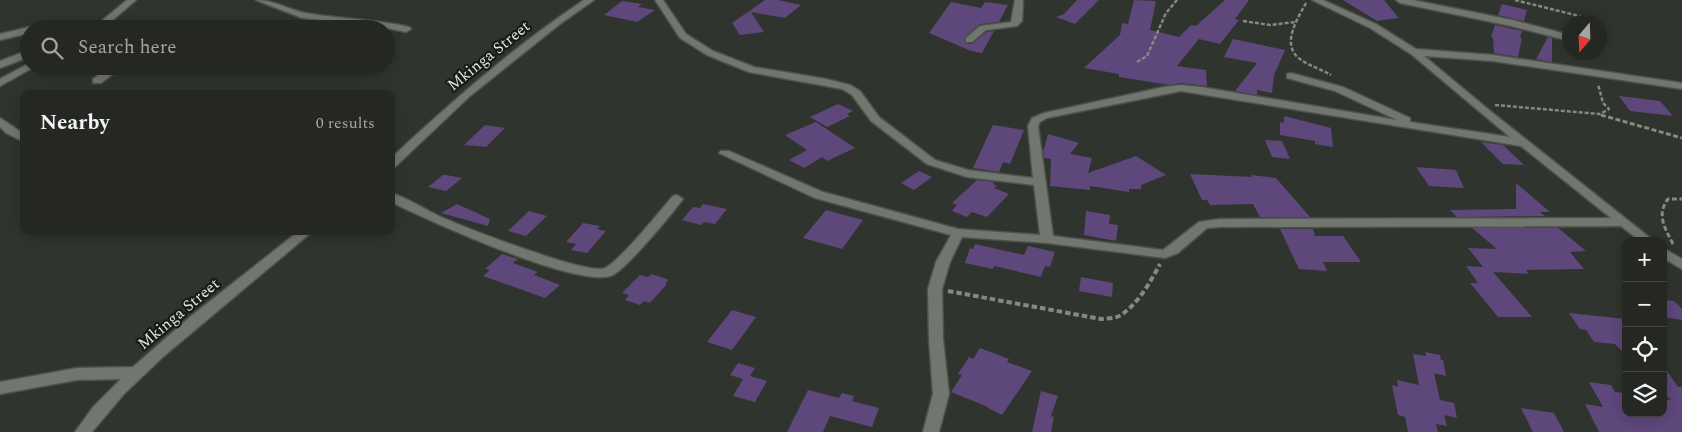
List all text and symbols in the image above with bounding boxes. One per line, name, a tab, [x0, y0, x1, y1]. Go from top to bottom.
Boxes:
street label: Mkinga Street	[442, 15, 536, 97]
north arrow	[1562, 15, 1607, 60]
search box	[20, 20, 395, 75]
text: Search here	[78, 33, 177, 62]
icon: search	[38, 34, 66, 62]
text: Nearby	[40, 107, 110, 139]
text: 0 results	[316, 111, 375, 135]
map controls	[1622, 237, 1667, 417]
button: +	[1622, 237, 1667, 282]
street label: Mkinga Street	[132, 272, 225, 355]
button: −	[1622, 282, 1667, 327]
button: locate	[1622, 327, 1667, 372]
button: layers	[1622, 372, 1667, 417]

